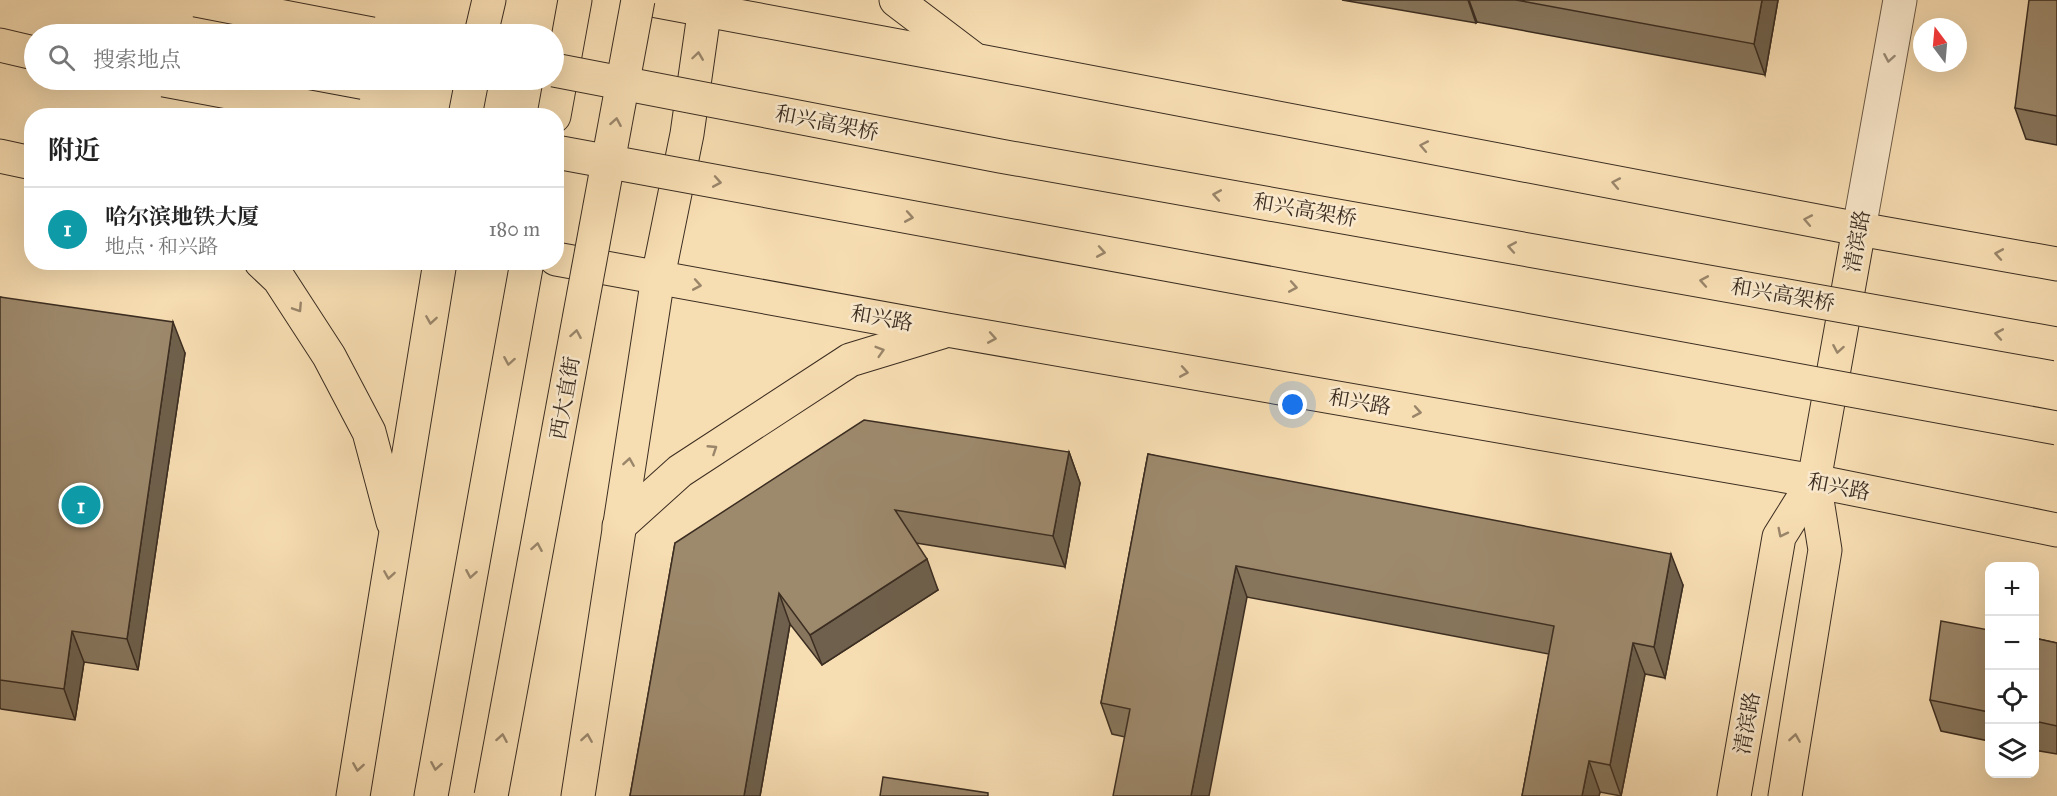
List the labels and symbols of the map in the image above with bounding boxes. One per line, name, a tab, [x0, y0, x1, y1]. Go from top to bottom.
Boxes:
north arrow	[1913, 18, 1967, 72]
one-way arrow	[692, 51, 704, 60]
one-way arrow	[1883, 52, 1896, 62]
street label: 和兴高架桥	[773, 100, 881, 146]
one-way arrow	[609, 117, 621, 126]
one-way arrow	[1420, 140, 1430, 153]
one-way arrow	[712, 175, 722, 188]
one-way arrow	[1611, 177, 1621, 190]
street label: 和兴高架桥	[1251, 188, 1359, 232]
one-way arrow	[1212, 189, 1222, 202]
street label: 清滨路	[1839, 208, 1875, 274]
one-way arrow	[904, 210, 914, 223]
one-way arrow	[1803, 214, 1813, 227]
one-way arrow	[1507, 241, 1517, 254]
one-way arrow	[1096, 245, 1106, 258]
one-way arrow	[1995, 248, 2005, 261]
street label: 和兴高架桥	[1729, 273, 1837, 317]
one-way arrow	[1699, 276, 1709, 288]
one-way arrow	[692, 278, 701, 290]
one-way arrow	[1287, 280, 1297, 293]
street label: 和兴路	[849, 300, 915, 336]
one-way arrow	[290, 302, 302, 312]
one-way arrow	[425, 316, 437, 325]
one-way arrow	[1995, 328, 2005, 341]
one-way arrow	[570, 330, 582, 339]
one-way arrow	[987, 331, 997, 344]
one-way arrow	[1832, 344, 1844, 354]
one-way arrow	[874, 346, 884, 358]
street label: 西大直街	[545, 354, 585, 442]
one-way arrow	[504, 357, 516, 366]
one-way arrow	[1179, 365, 1189, 377]
street label: 和兴路	[1327, 384, 1393, 420]
your location	[1278, 390, 1307, 419]
one-way arrow	[1413, 406, 1422, 418]
one-way arrow	[706, 446, 717, 457]
one-way arrow	[622, 458, 635, 468]
street label: 和兴路	[1806, 468, 1872, 506]
pin: 1	[62, 482, 100, 528]
one-way arrow	[1778, 527, 1790, 538]
one-way arrow	[530, 542, 543, 552]
one-way arrow	[383, 569, 396, 579]
one-way arrow	[465, 569, 478, 579]
street label: 清滨路	[1729, 690, 1765, 756]
one-way arrow	[495, 734, 508, 744]
one-way arrow	[581, 734, 593, 743]
one-way arrow	[1788, 734, 1800, 743]
one-way arrow	[430, 761, 443, 771]
one-way arrow	[352, 763, 364, 772]

